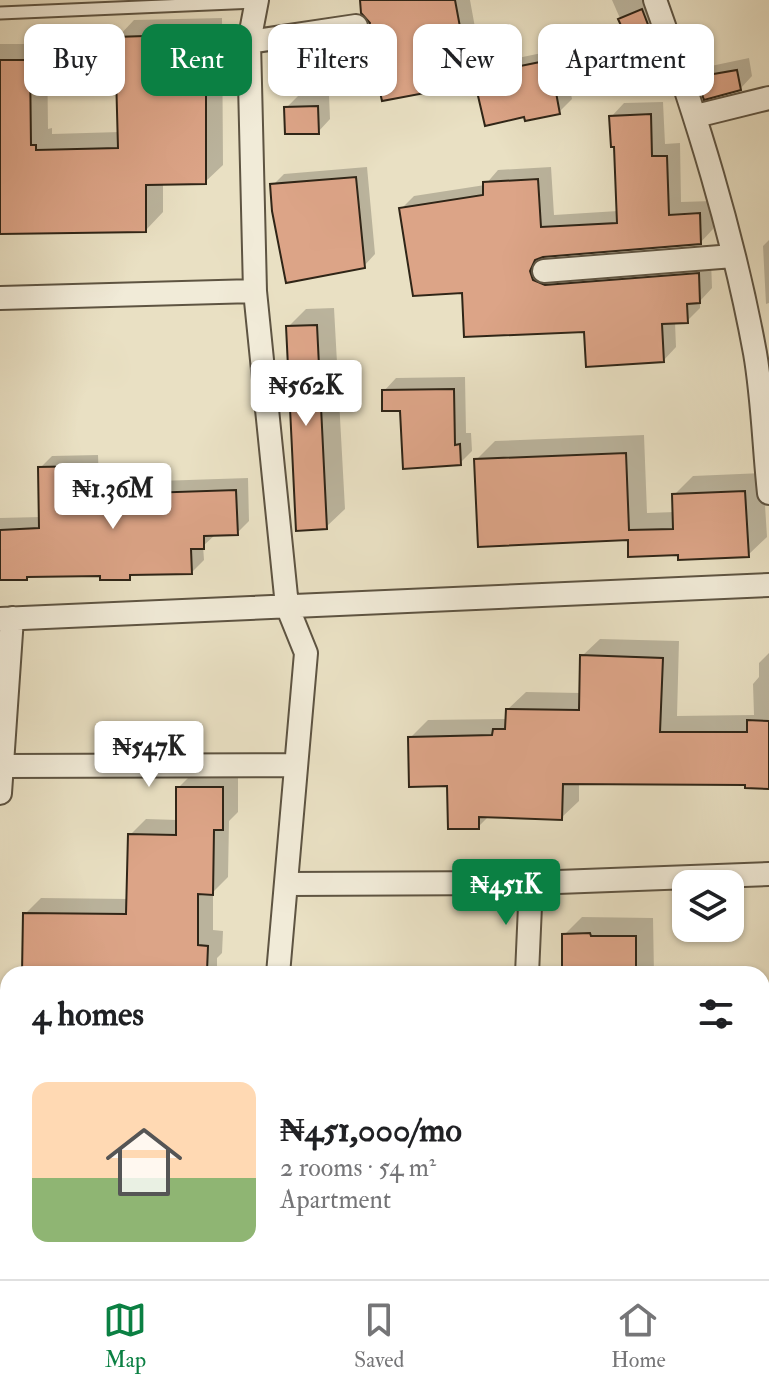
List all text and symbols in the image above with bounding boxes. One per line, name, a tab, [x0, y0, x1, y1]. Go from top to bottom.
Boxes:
chip: Buy	[24, 24, 125, 96]
chip: Rent	[141, 24, 252, 96]
chip: Filters	[268, 24, 397, 96]
chip: New	[413, 24, 522, 96]
chip: Apartment	[538, 24, 714, 96]
pin: ₦562K	[250, 360, 362, 428]
text: ₦562K	[269, 370, 343, 402]
pin: ₦1.36M	[48, 463, 178, 531]
text: ₦1.36M	[72, 473, 154, 505]
pin: ₦547K	[93, 721, 205, 789]
text: ₦547K	[112, 731, 186, 763]
pin: ₦451K	[450, 859, 562, 927]
text: ₦451K	[470, 869, 542, 901]
map controls	[672, 870, 744, 942]
button: layers	[672, 870, 744, 942]
icon: filters	[694, 992, 738, 1036]
text: 4 homes	[32, 993, 144, 1036]
text: ₦451,000/mo	[280, 1109, 462, 1152]
icon: home	[96, 1114, 192, 1210]
text: 2 rooms · 54 m²	[280, 1152, 436, 1184]
text: Apartment	[280, 1184, 391, 1216]
tab: Map	[103, 1298, 147, 1374]
tab: Saved	[354, 1298, 404, 1374]
tab: Home	[611, 1298, 666, 1374]

